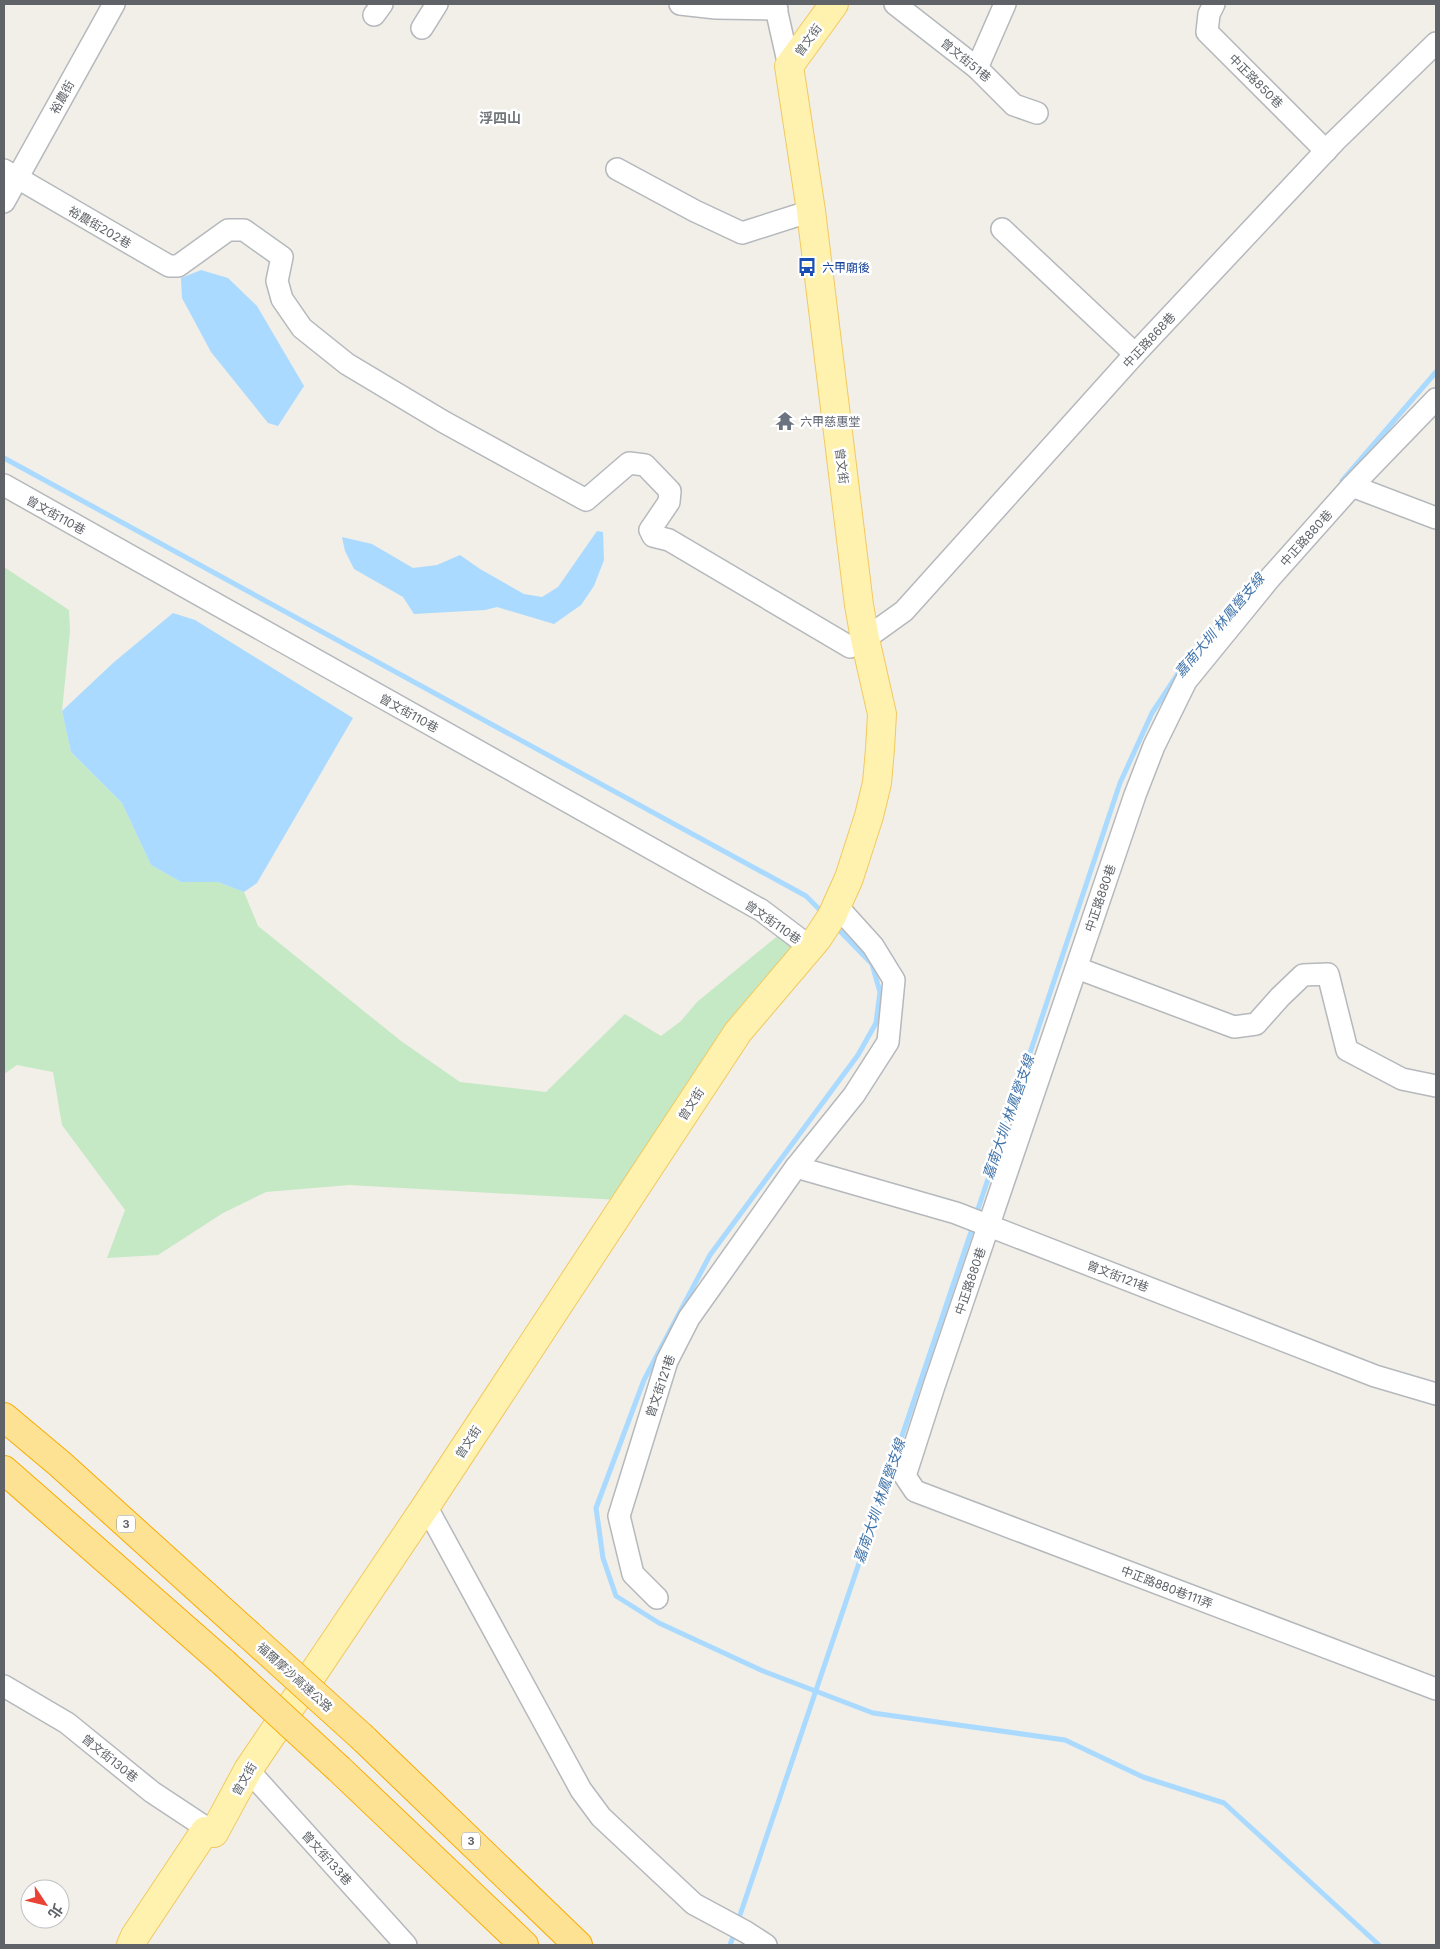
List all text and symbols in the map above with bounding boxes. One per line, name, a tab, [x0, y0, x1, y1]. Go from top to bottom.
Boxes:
street label: 曾文街	[791, 21, 825, 59]
street label: 曾文街51巷	[938, 35, 994, 85]
street label: 中正路850巷	[1226, 51, 1286, 111]
street label: 裕農街	[47, 78, 77, 116]
district label: 浮四山	[479, 109, 521, 126]
street label: 裕農街202巷	[66, 203, 134, 251]
bus stop icon: 六甲廟後	[796, 256, 818, 278]
place label: 六甲廟後	[822, 260, 870, 275]
street label: 中正路868巷	[1120, 309, 1178, 371]
temple icon: 六甲慈惠堂	[774, 410, 796, 432]
place label: 六甲慈惠堂	[800, 414, 860, 429]
street label: 曾文街	[832, 447, 852, 485]
street label: 曾文街110巷	[24, 493, 88, 537]
street label: 中正路880巷	[1277, 507, 1335, 569]
water label: 嘉南大圳 林鳳營支線	[1171, 568, 1269, 680]
street label: 曾文街110巷	[377, 691, 441, 735]
street label: 中正路880巷	[1081, 862, 1119, 934]
street label: 曾文街110巷	[742, 897, 804, 947]
water label: 嘉南大圳 林鳳營支線	[979, 1051, 1038, 1181]
street label: 曾文街	[675, 1085, 707, 1123]
street label: 中正路880巷	[951, 1245, 989, 1317]
street label: 曾文街121巷	[1085, 1257, 1151, 1295]
street label: 曾文街121巷	[642, 1353, 678, 1419]
street label: 曾文街	[452, 1423, 484, 1461]
water label: 嘉南大圳 林鳳營支線	[850, 1435, 909, 1565]
road number: 3	[117, 1516, 135, 1532]
street label: 中正路880巷111弄	[1119, 1563, 1215, 1611]
street label: 福爾摩沙高速公路	[254, 1639, 336, 1715]
street label: 曾文街130巷	[79, 1731, 141, 1785]
street label: 曾文街	[229, 1760, 259, 1798]
street label: 曾文街133巷	[299, 1828, 355, 1888]
road number: 3	[462, 1832, 480, 1850]
north arrow	[20, 1879, 70, 1929]
text: 北	[45, 1901, 67, 1922]

